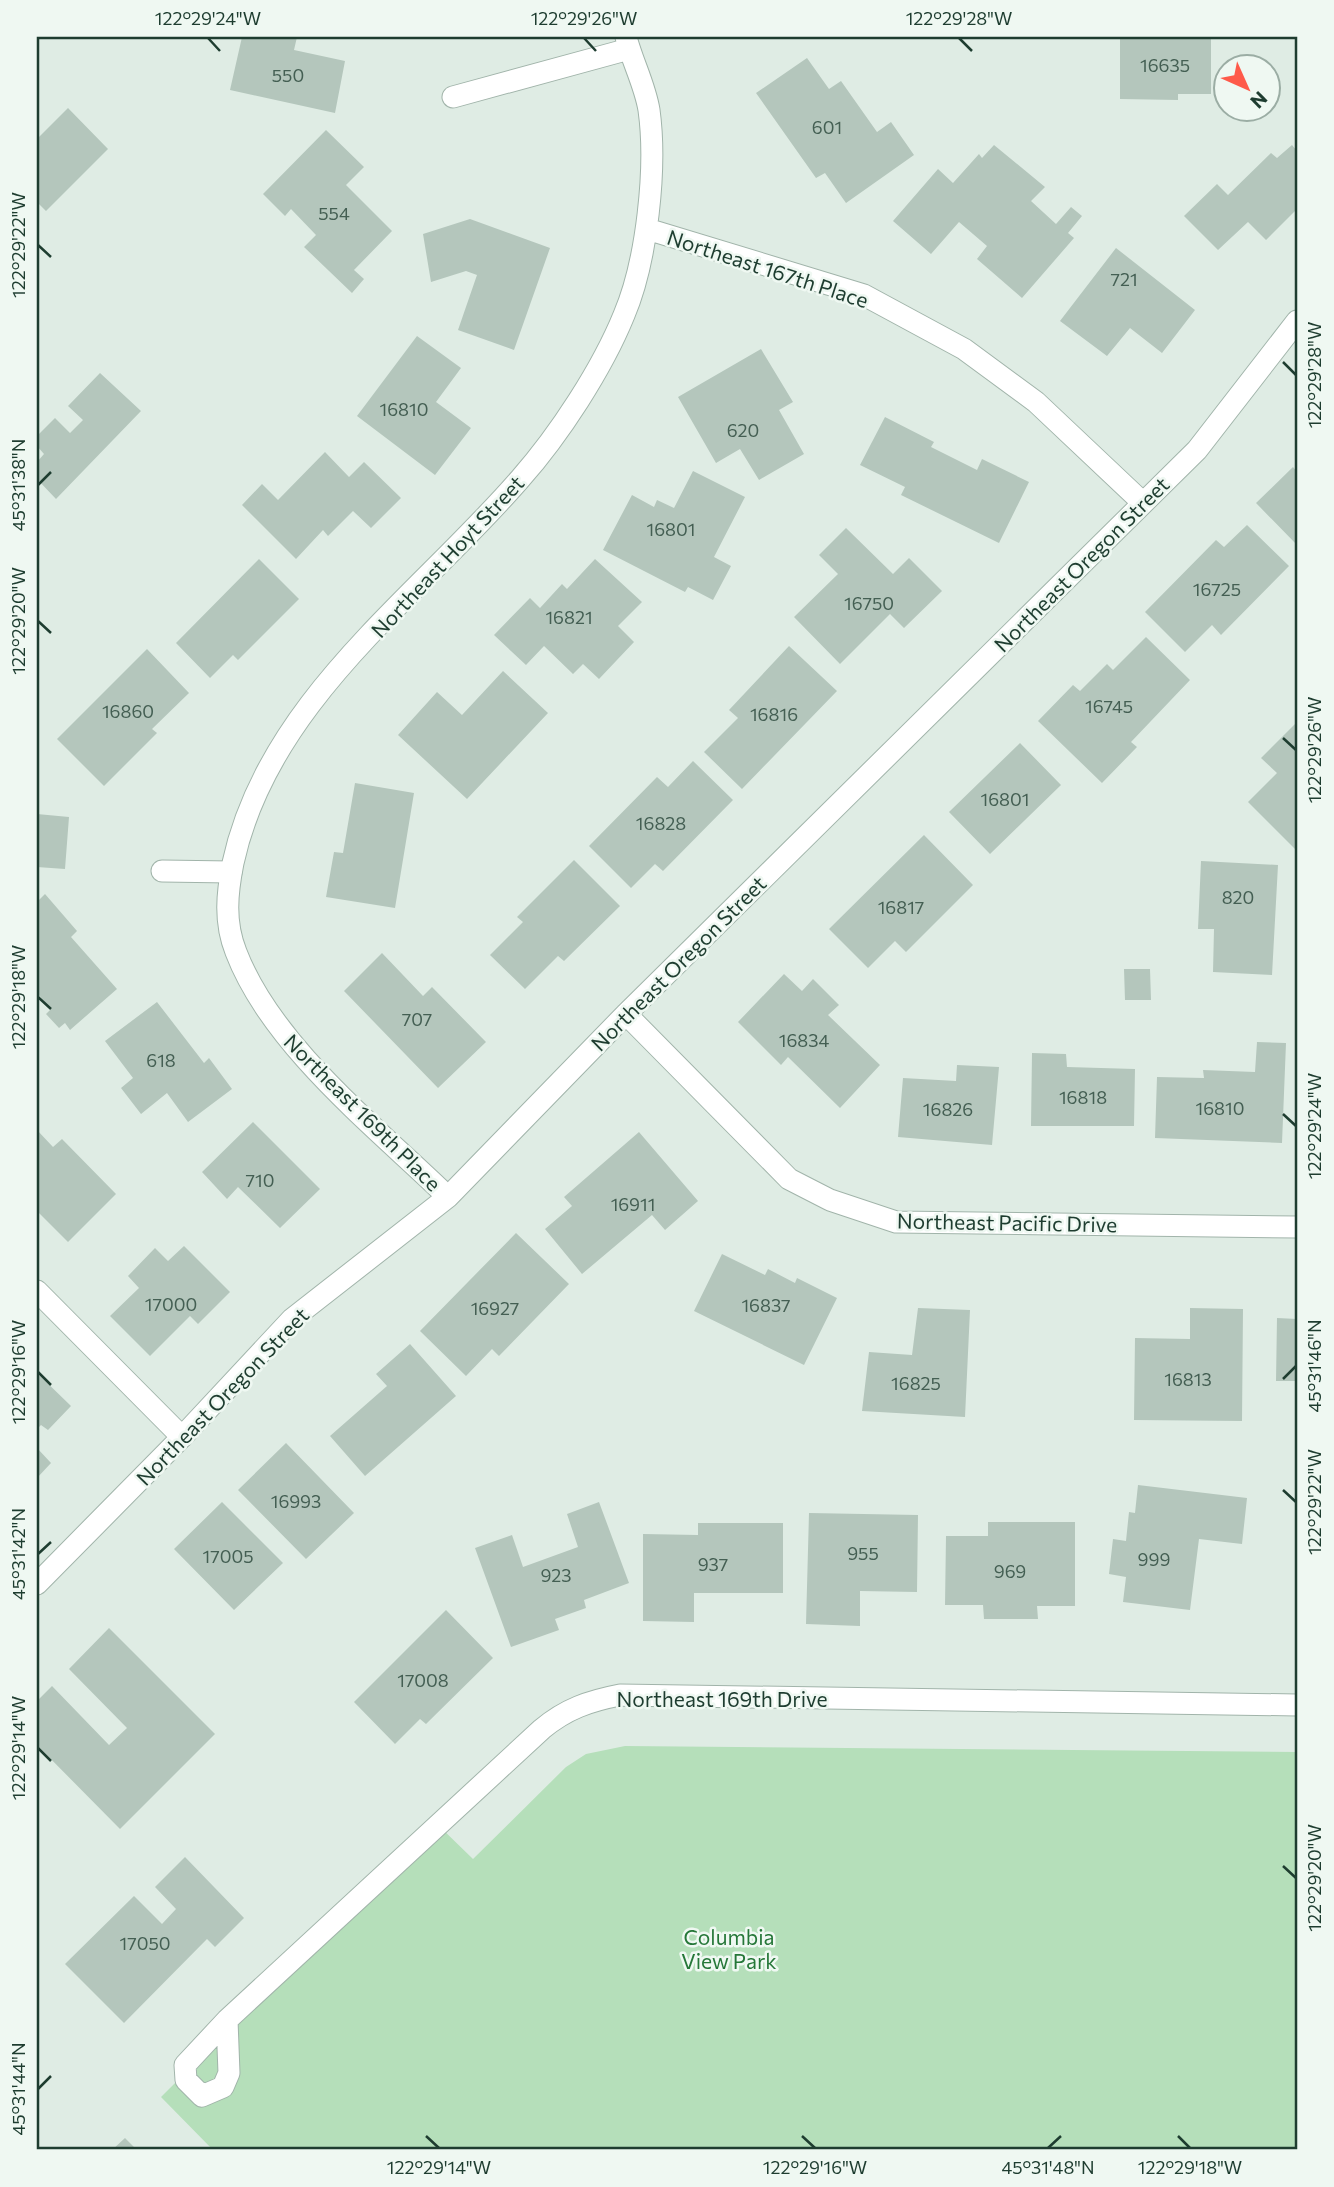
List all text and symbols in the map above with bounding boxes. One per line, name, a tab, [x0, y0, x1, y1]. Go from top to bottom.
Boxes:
text: 122°29'24"W	[155, 7, 261, 29]
text: 122°29'26"W	[531, 7, 637, 29]
text: 122°29'28"W	[906, 7, 1012, 29]
north arrow	[1212, 52, 1282, 122]
house number: 16635	[1140, 54, 1190, 76]
house number: 550	[272, 64, 304, 86]
text: N	[1246, 87, 1273, 114]
house number: 601	[812, 116, 842, 138]
text: 122°29'22"W	[7, 192, 29, 298]
house number: 554	[318, 202, 350, 224]
street label: Northeast 167th Place	[664, 224, 872, 312]
house number: 721	[1110, 268, 1138, 290]
text: 122°29'28"W	[1303, 322, 1325, 428]
house number: 16810	[380, 398, 429, 420]
house number: 620	[727, 419, 759, 441]
text: 45°31'38"N	[7, 439, 29, 531]
street label: Northeast Hoyt Street	[365, 470, 529, 642]
street label: Northeast Oregon Street	[988, 471, 1174, 657]
house number: 16801	[647, 518, 696, 540]
text: 122°29'20"W	[7, 567, 29, 675]
house number: 16725	[1193, 578, 1241, 600]
house number: 16750	[844, 592, 894, 614]
house number: 16821	[545, 606, 593, 628]
house number: 16745	[1085, 695, 1133, 717]
text: 122°29'26"W	[1303, 697, 1325, 803]
house number: 16860	[102, 700, 154, 722]
house number: 16816	[750, 703, 798, 725]
house number: 16801	[981, 788, 1030, 810]
house number: 16828	[636, 812, 686, 834]
street label: Northeast Oregon Street	[585, 870, 771, 1056]
house number: 820	[1222, 886, 1254, 908]
house number: 16817	[878, 896, 924, 918]
text: 122°29'18"W	[7, 945, 29, 1049]
house number: 707	[402, 1008, 432, 1030]
street label: Northeast 169th Place	[279, 1028, 447, 1196]
house number: 16834	[779, 1029, 829, 1051]
house number: 618	[146, 1049, 176, 1071]
text: 122°29'24"W	[1303, 1073, 1325, 1179]
house number: 16818	[1059, 1086, 1107, 1108]
house number: 16810	[1196, 1097, 1245, 1119]
house number: 16826	[923, 1098, 973, 1120]
house number: 710	[246, 1169, 274, 1191]
house number: 16911	[611, 1193, 655, 1215]
street label: Northeast Pacific Drive	[897, 1208, 1117, 1236]
house number: 17000	[145, 1293, 197, 1315]
house number: 16837	[741, 1294, 791, 1316]
house number: 16927	[471, 1297, 519, 1319]
street label: Northeast Oregon Street	[131, 1302, 313, 1490]
text: 45°31'46"N	[1303, 1319, 1325, 1413]
text: 122°29'16"W	[7, 1320, 29, 1424]
house number: 16813	[1164, 1368, 1212, 1390]
house number: 16825	[891, 1372, 941, 1394]
text: 122°29'22"W	[1303, 1449, 1325, 1555]
house number: 16993	[271, 1490, 321, 1512]
text: 45°31'42"N	[7, 1508, 29, 1600]
house number: 955	[847, 1542, 879, 1564]
house number: 17005	[203, 1545, 253, 1567]
house number: 999	[1138, 1548, 1170, 1570]
house number: 937	[698, 1553, 728, 1575]
house number: 969	[994, 1560, 1026, 1582]
house number: 923	[540, 1564, 572, 1586]
house number: 17008	[397, 1669, 449, 1691]
street label: Northeast 169th Drive	[616, 1686, 828, 1711]
text: 122°29'14"W	[7, 1696, 29, 1800]
text: 122°29'20"W	[1303, 1824, 1325, 1932]
park label: Columbia View Park	[681, 1924, 777, 1973]
house number: 17050	[120, 1932, 170, 1954]
text: 45°31'44"N	[7, 2042, 29, 2136]
text: 122°29'14"W	[387, 2156, 491, 2178]
text: 122°29'16"W	[763, 2156, 867, 2178]
text: 45°31'48"N	[1001, 2156, 1095, 2178]
text: 122°29'18"W	[1138, 2156, 1242, 2178]

